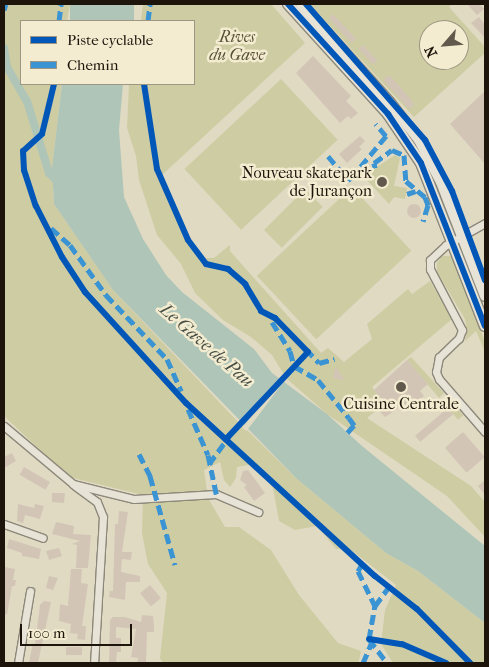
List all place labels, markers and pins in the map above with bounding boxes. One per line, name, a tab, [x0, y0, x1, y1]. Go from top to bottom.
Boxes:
place label: Nouveau skatepark de Jurançon	[242, 163, 372, 201]
marker: Nouveau skatepark de Jurançon	[376, 176, 388, 188]
marker: Cuisine Centrale	[395, 381, 407, 393]
place label: Cuisine Centrale	[343, 394, 459, 414]

